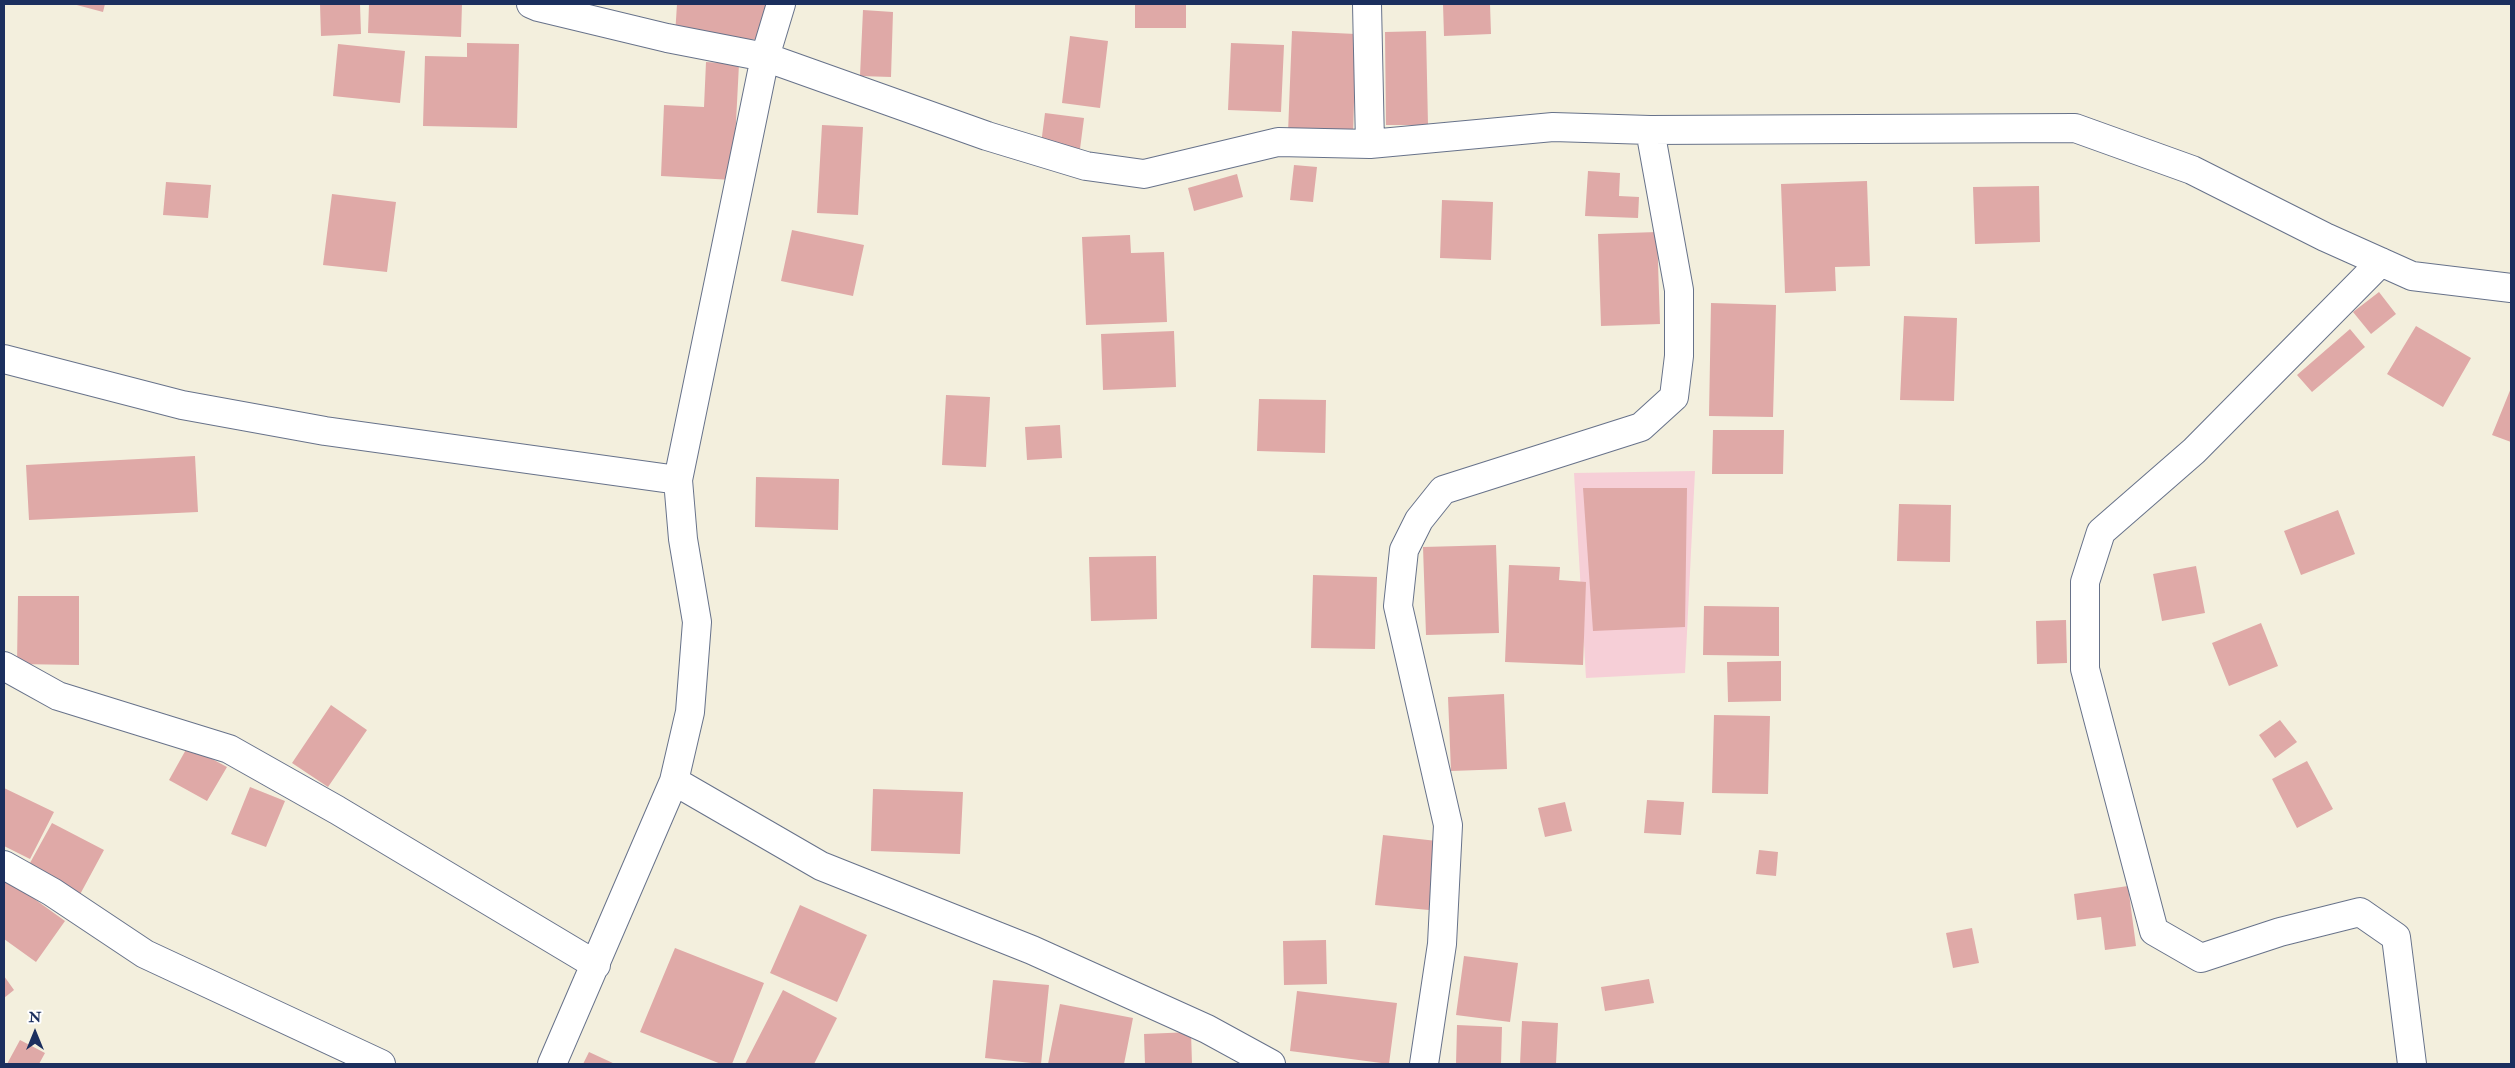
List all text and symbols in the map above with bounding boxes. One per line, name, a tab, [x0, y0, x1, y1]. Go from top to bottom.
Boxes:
north arrow	[10, 1008, 60, 1058]
text: N	[29, 1009, 41, 1026]

